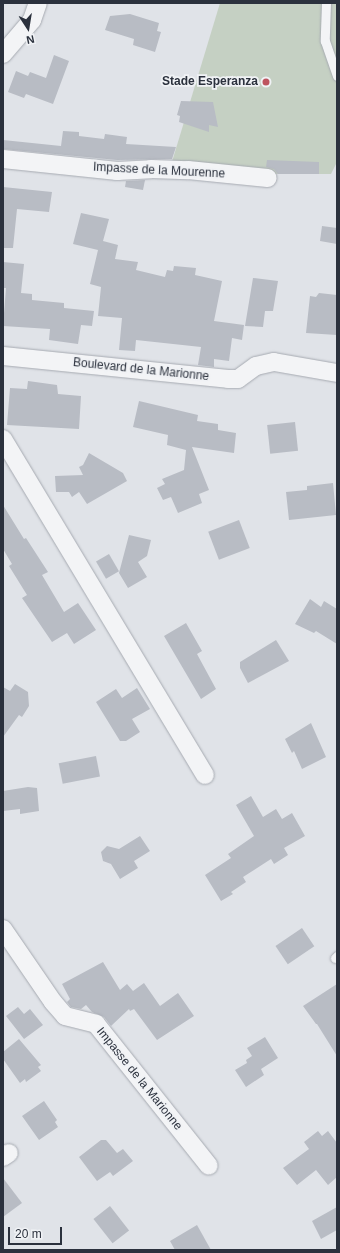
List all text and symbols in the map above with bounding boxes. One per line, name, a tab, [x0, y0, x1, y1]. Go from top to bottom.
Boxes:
north arrow	[8, 8, 48, 48]
text: N	[25, 33, 36, 46]
place label: Stade Esperanza	[162, 75, 258, 89]
marker: Stade Esperanza	[261, 77, 271, 87]
street label: Impasse de la Mourenne	[93, 160, 225, 182]
street label: Boulevard de la Marionne	[72, 356, 210, 384]
street label: Impasse de la Marionne	[93, 1025, 185, 1133]
scale bar	[10, 1219, 64, 1245]
text: 20 m	[15, 1227, 42, 1241]

